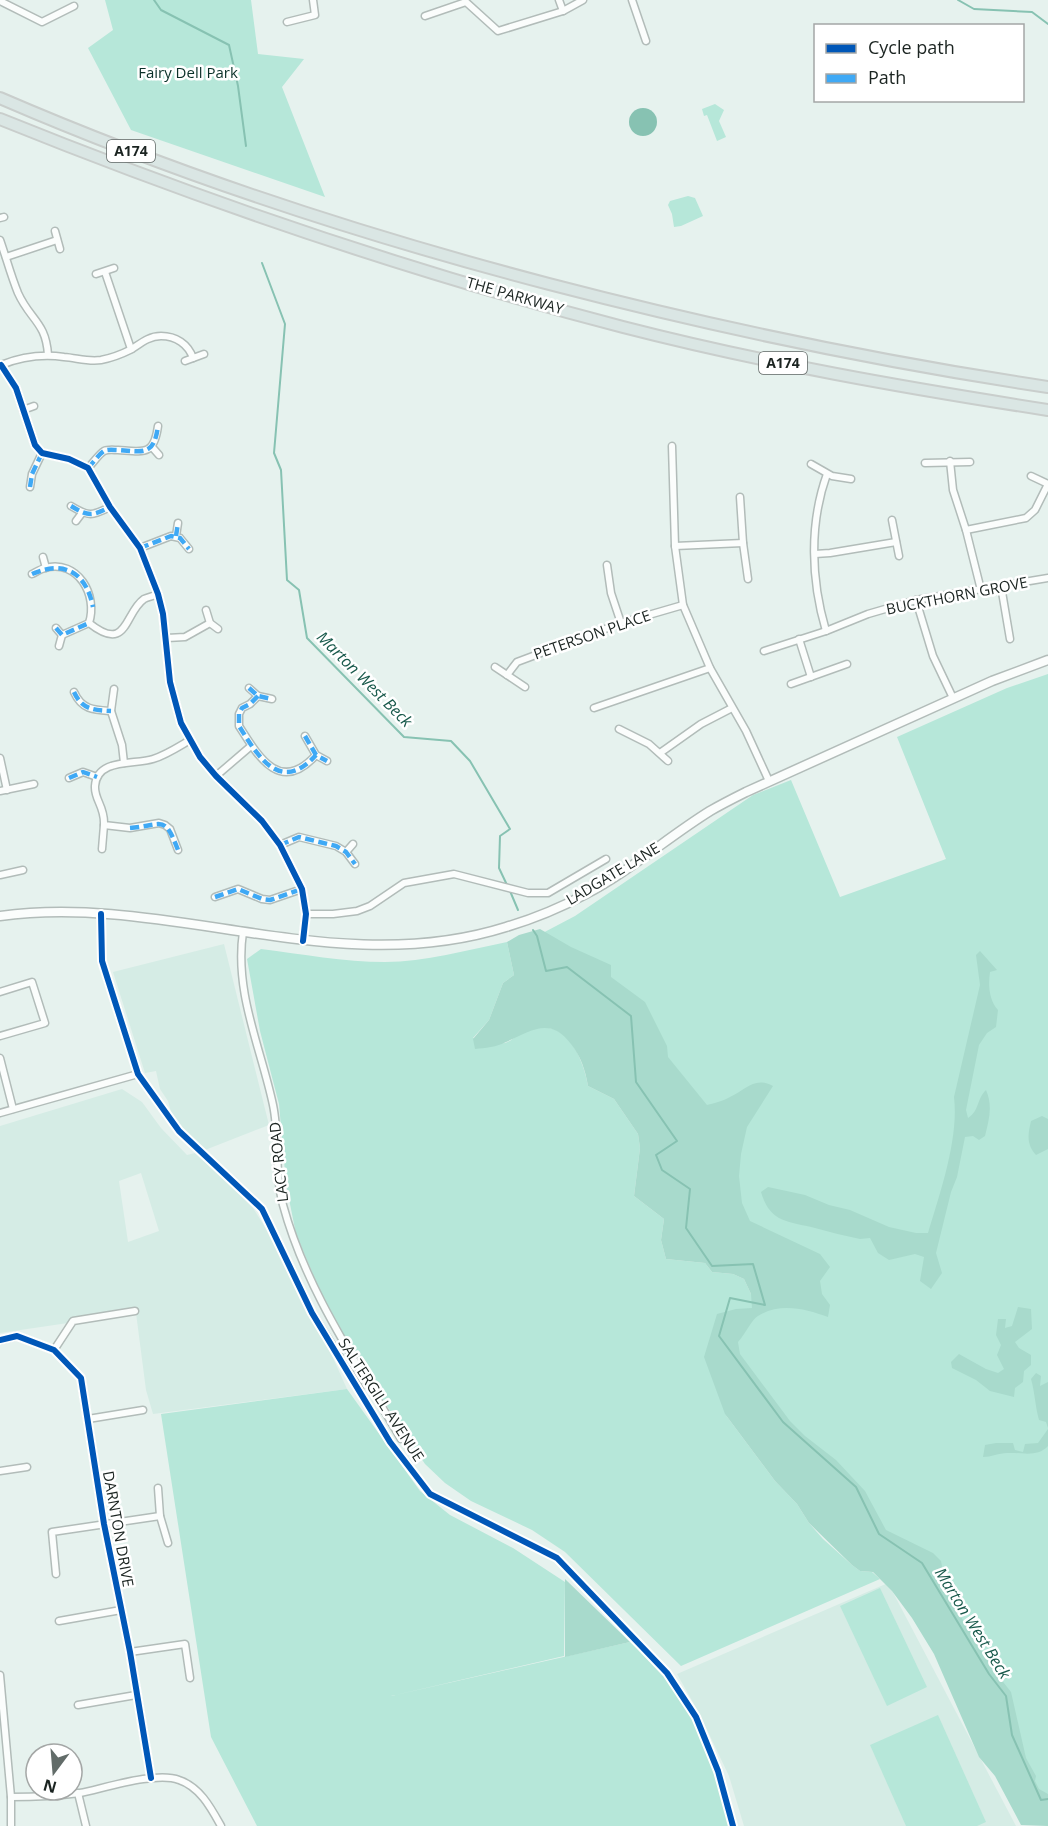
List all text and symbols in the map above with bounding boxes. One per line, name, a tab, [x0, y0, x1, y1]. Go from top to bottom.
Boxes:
legend	[814, 24, 1024, 102]
text: Cycle path	[868, 35, 955, 59]
park label: Fairy Dell Park	[138, 62, 238, 82]
text: Path	[868, 65, 906, 89]
road number: A174	[107, 140, 155, 162]
street label: THE PARKWAY	[464, 272, 567, 319]
road number: A174	[759, 352, 807, 374]
street label: BUCKTHORN GROVE	[884, 571, 1029, 619]
street label: PETERSON PLACE	[531, 605, 653, 663]
water label: Marton West Beck	[312, 626, 419, 733]
street label: LADGATE LANE	[562, 837, 663, 909]
street label: LACY ROAD	[264, 1121, 292, 1203]
street label: SALTERGILL AVENUE	[334, 1334, 429, 1465]
street label: DARNTON DRIVE	[99, 1469, 139, 1588]
water label: Marton West Beck	[930, 1563, 1017, 1684]
north arrow	[24, 1742, 84, 1802]
text: N	[41, 1774, 59, 1799]

